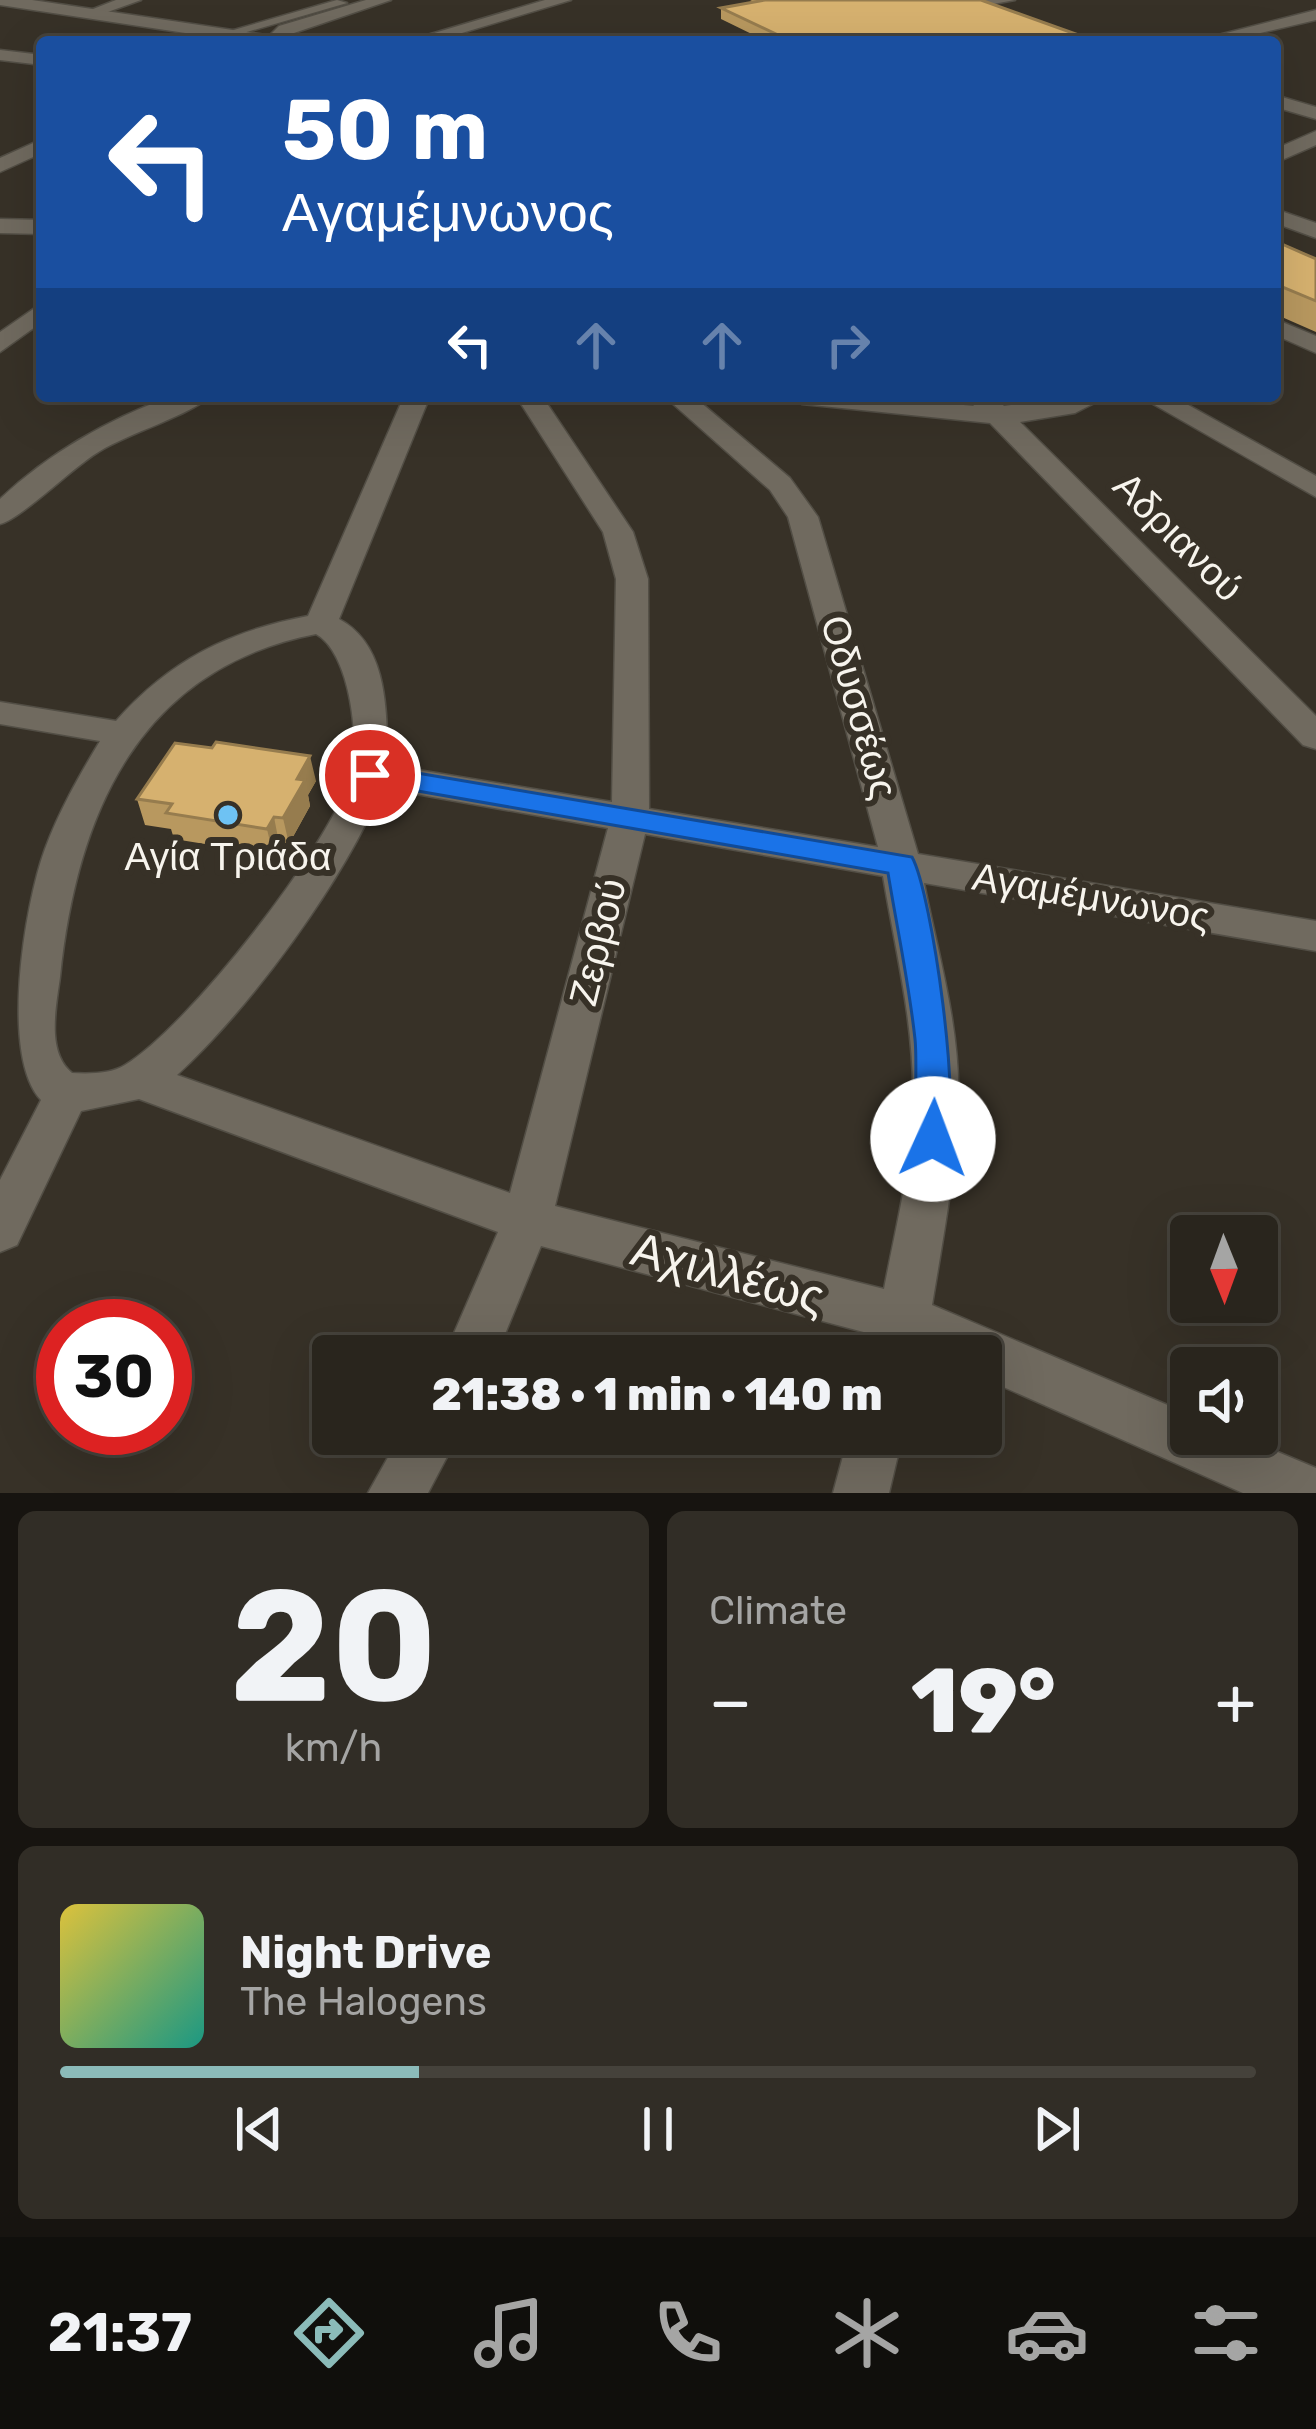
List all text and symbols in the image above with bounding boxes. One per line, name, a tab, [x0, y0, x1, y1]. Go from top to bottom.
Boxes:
text: 50 m	[282, 80, 488, 180]
icon: left	[84, 84, 240, 240]
text: Αγαμέμνωνος	[282, 181, 614, 245]
icon: left	[437, 312, 503, 378]
icon: ahead	[563, 312, 629, 378]
icon: ahead	[689, 312, 755, 378]
icon: right	[815, 312, 881, 378]
street label: Αδριανού	[1104, 463, 1252, 611]
street label: Οδυσσέως	[811, 610, 907, 804]
pin	[319, 724, 421, 826]
icon: arrive	[337, 742, 403, 808]
marker: Αγία Τριάδα	[215, 802, 241, 828]
place label: Αγία Τριάδα	[124, 834, 332, 880]
street label: Αγαμέμνωνος	[969, 854, 1213, 940]
street label: Ζερβού	[560, 874, 636, 1010]
position arrow	[870, 1076, 996, 1202]
north arrow	[1170, 1215, 1278, 1323]
map controls	[1170, 1215, 1278, 1455]
street label: Αχιλλέως	[625, 1220, 831, 1326]
speed limit sign: 30	[36, 1299, 192, 1455]
button: sound	[1170, 1347, 1278, 1455]
text: 21:38 · 1 min · 140 m	[431, 1368, 883, 1421]
text: 20	[230, 1554, 437, 1739]
text: Climate	[709, 1588, 847, 1634]
text: 19°	[911, 1648, 1056, 1755]
text: −	[709, 1662, 752, 1741]
text: +	[1215, 1662, 1256, 1741]
text: km/h	[285, 1725, 382, 1771]
text: Night Drive	[240, 1926, 492, 1979]
text: The Halogens	[240, 1979, 487, 2025]
icon: previous	[226, 2096, 292, 2162]
icon: pause	[625, 2096, 691, 2162]
icon: next	[1024, 2096, 1090, 2162]
icon: directions	[287, 2291, 371, 2375]
icon: music	[467, 2291, 551, 2375]
icon: phone	[646, 2291, 730, 2375]
icon: climate	[825, 2291, 909, 2375]
icon: car	[1005, 2291, 1089, 2375]
icon: filters	[1184, 2291, 1268, 2375]
text: 21:37	[48, 2301, 192, 2365]

